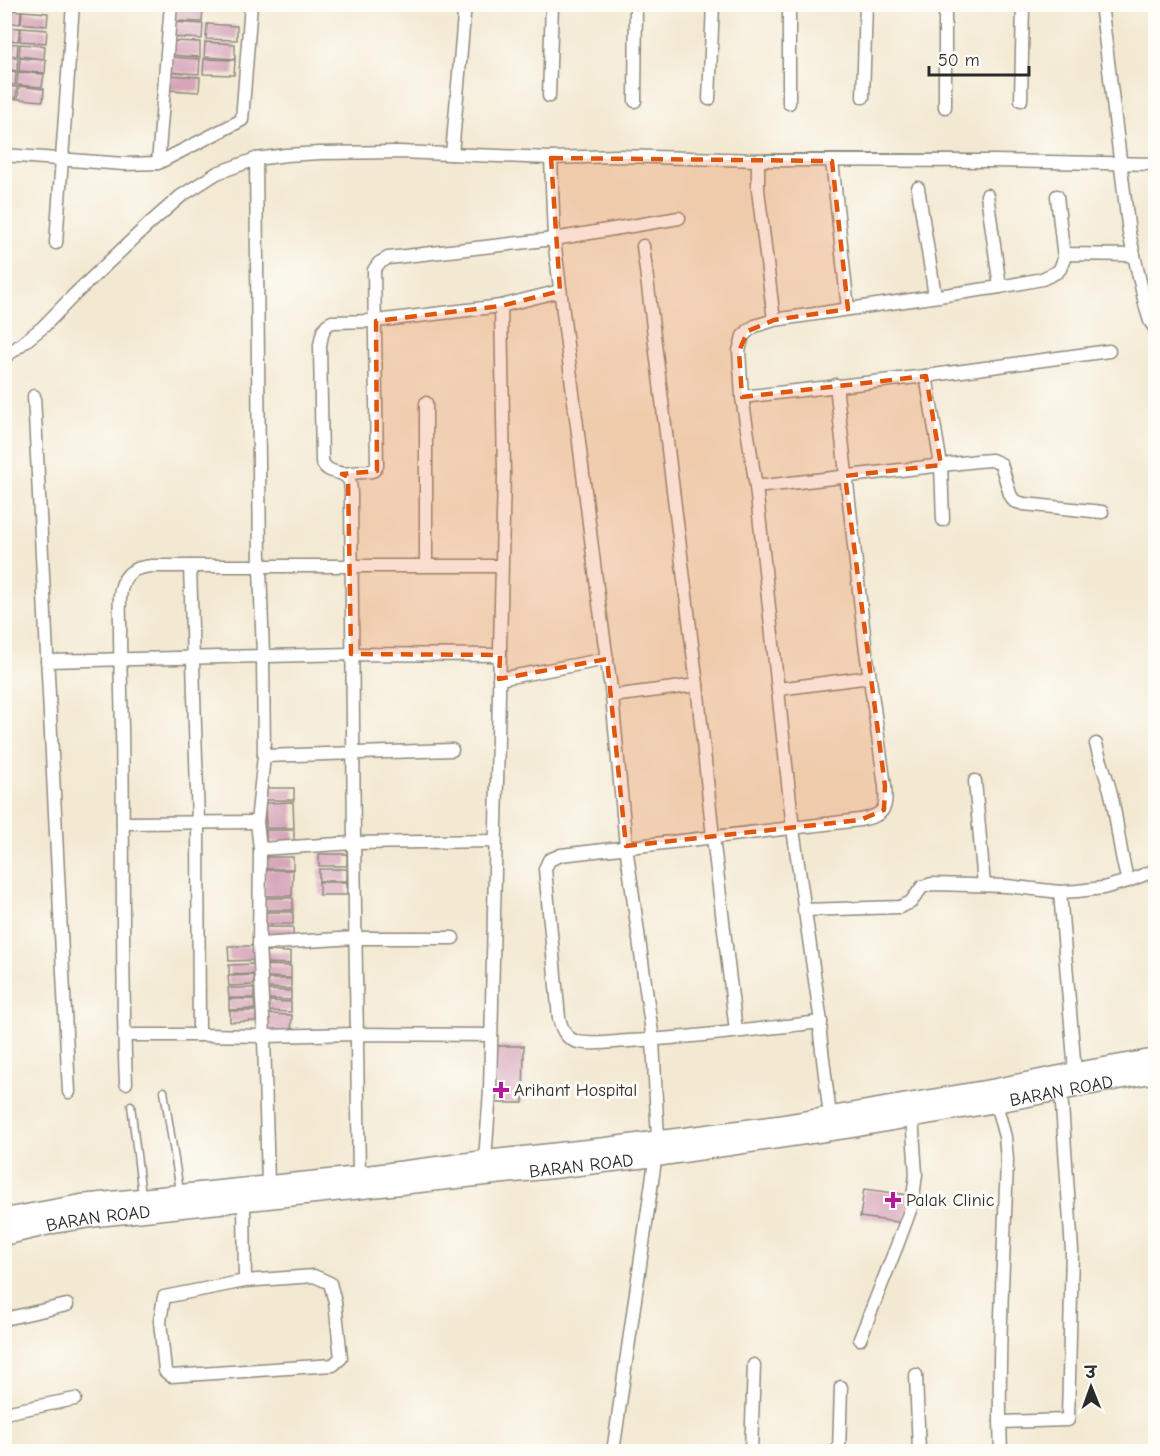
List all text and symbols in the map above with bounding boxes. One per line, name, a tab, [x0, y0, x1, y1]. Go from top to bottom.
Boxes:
scale bar	[929, 39, 1030, 77]
text: 50 m	[938, 50, 980, 71]
street label: BARAN ROAD	[1008, 1071, 1115, 1111]
place label: Arihant Hospital	[514, 1080, 637, 1101]
marker: Arihant Hospital	[492, 1081, 510, 1099]
street label: BARAN ROAD	[528, 1149, 635, 1182]
place label: Palak Clinic	[906, 1190, 995, 1211]
marker: Palak Clinic	[884, 1191, 902, 1209]
street label: BARAN ROAD	[44, 1201, 151, 1236]
north arrow	[1061, 1357, 1121, 1417]
text: उ	[1083, 1364, 1098, 1382]

